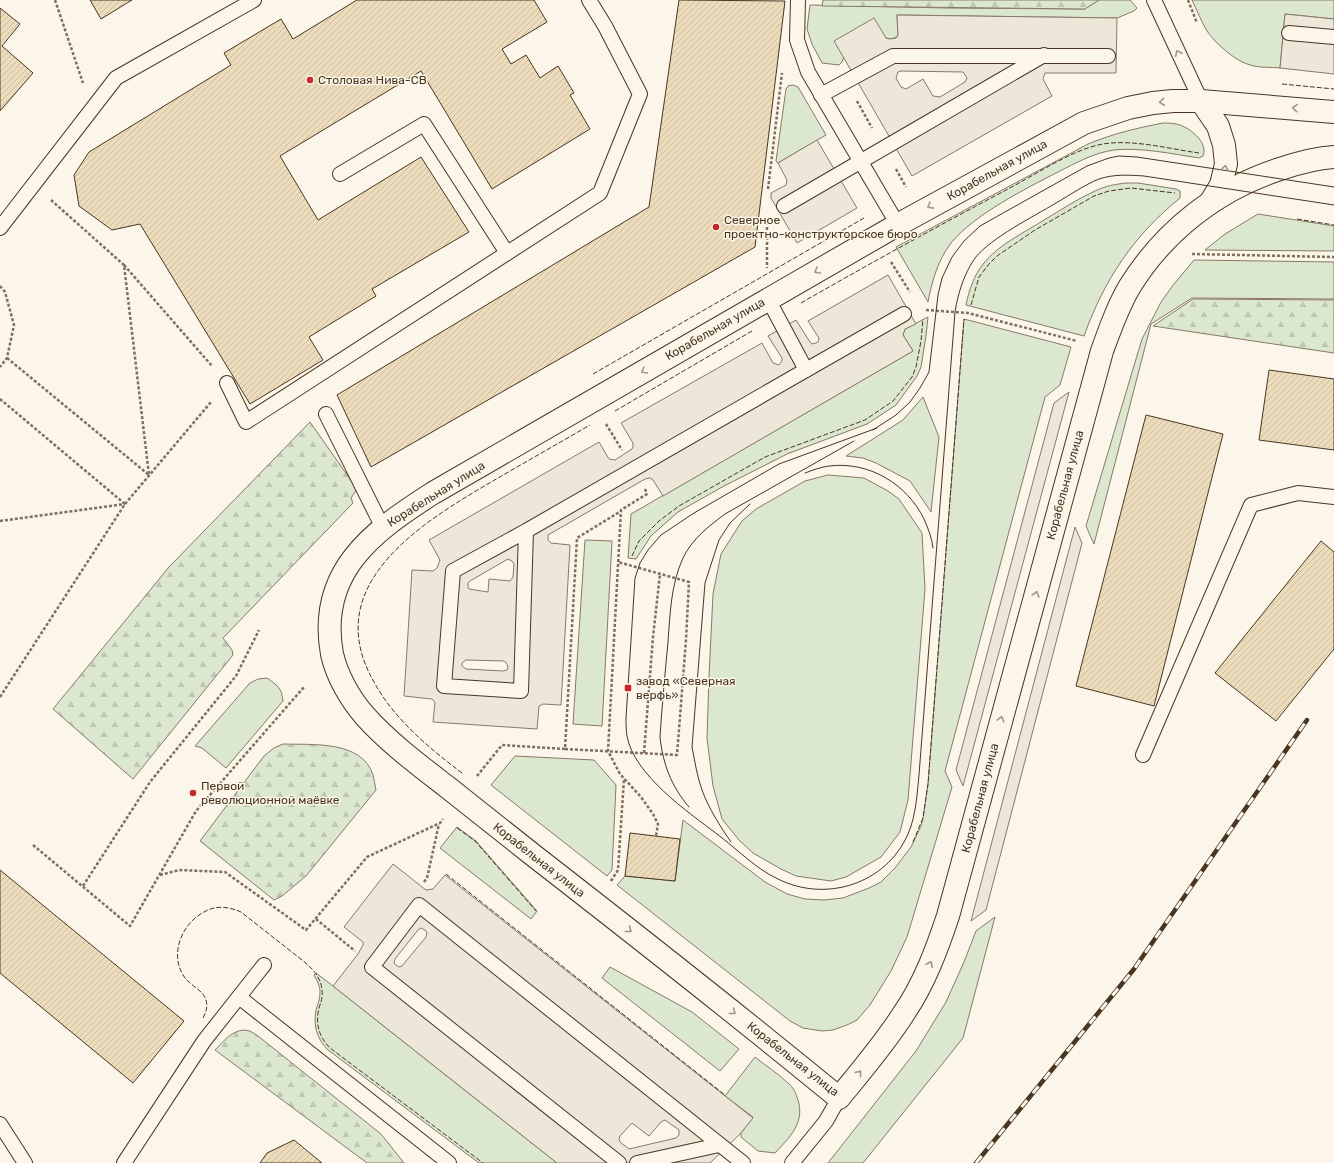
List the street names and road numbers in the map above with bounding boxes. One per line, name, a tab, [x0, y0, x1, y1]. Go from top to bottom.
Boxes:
street label: Корабельная улица	[944, 137, 1050, 203]
street label: Корабельная улица	[663, 295, 767, 363]
street label: Корабельная улица	[1044, 429, 1086, 541]
street label: Корабельная улица	[385, 458, 487, 530]
street label: Корабельная улица	[959, 742, 1001, 854]
street label: Корабельная улица	[490, 820, 588, 900]
street label: Корабельная улица	[744, 1019, 842, 1099]

